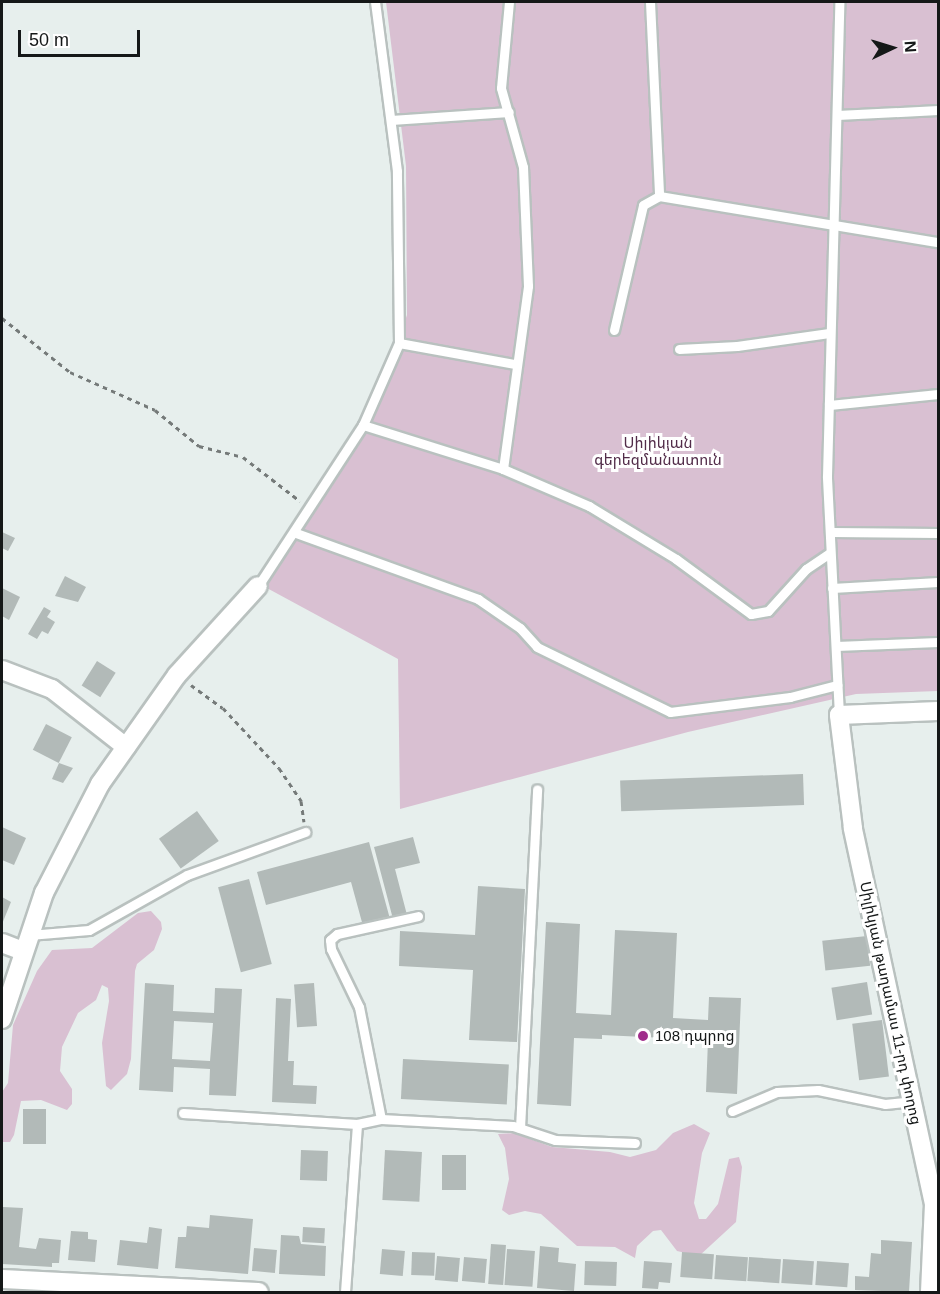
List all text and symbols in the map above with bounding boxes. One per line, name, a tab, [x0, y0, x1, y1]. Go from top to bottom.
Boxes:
scale bar	[21, 18, 142, 56]
north arrow	[862, 18, 922, 78]
text: 50 m	[29, 30, 69, 50]
text: N	[902, 40, 919, 53]
park label: Սիլիկյան գերեզմանատուն	[594, 433, 722, 468]
street label: Սիլիկյան թաղամաս 11-րդ փողոց	[856, 880, 926, 1126]
place label: 108 դպրոց	[655, 1027, 735, 1045]
marker: 108 դպրոց	[636, 1029, 650, 1043]

